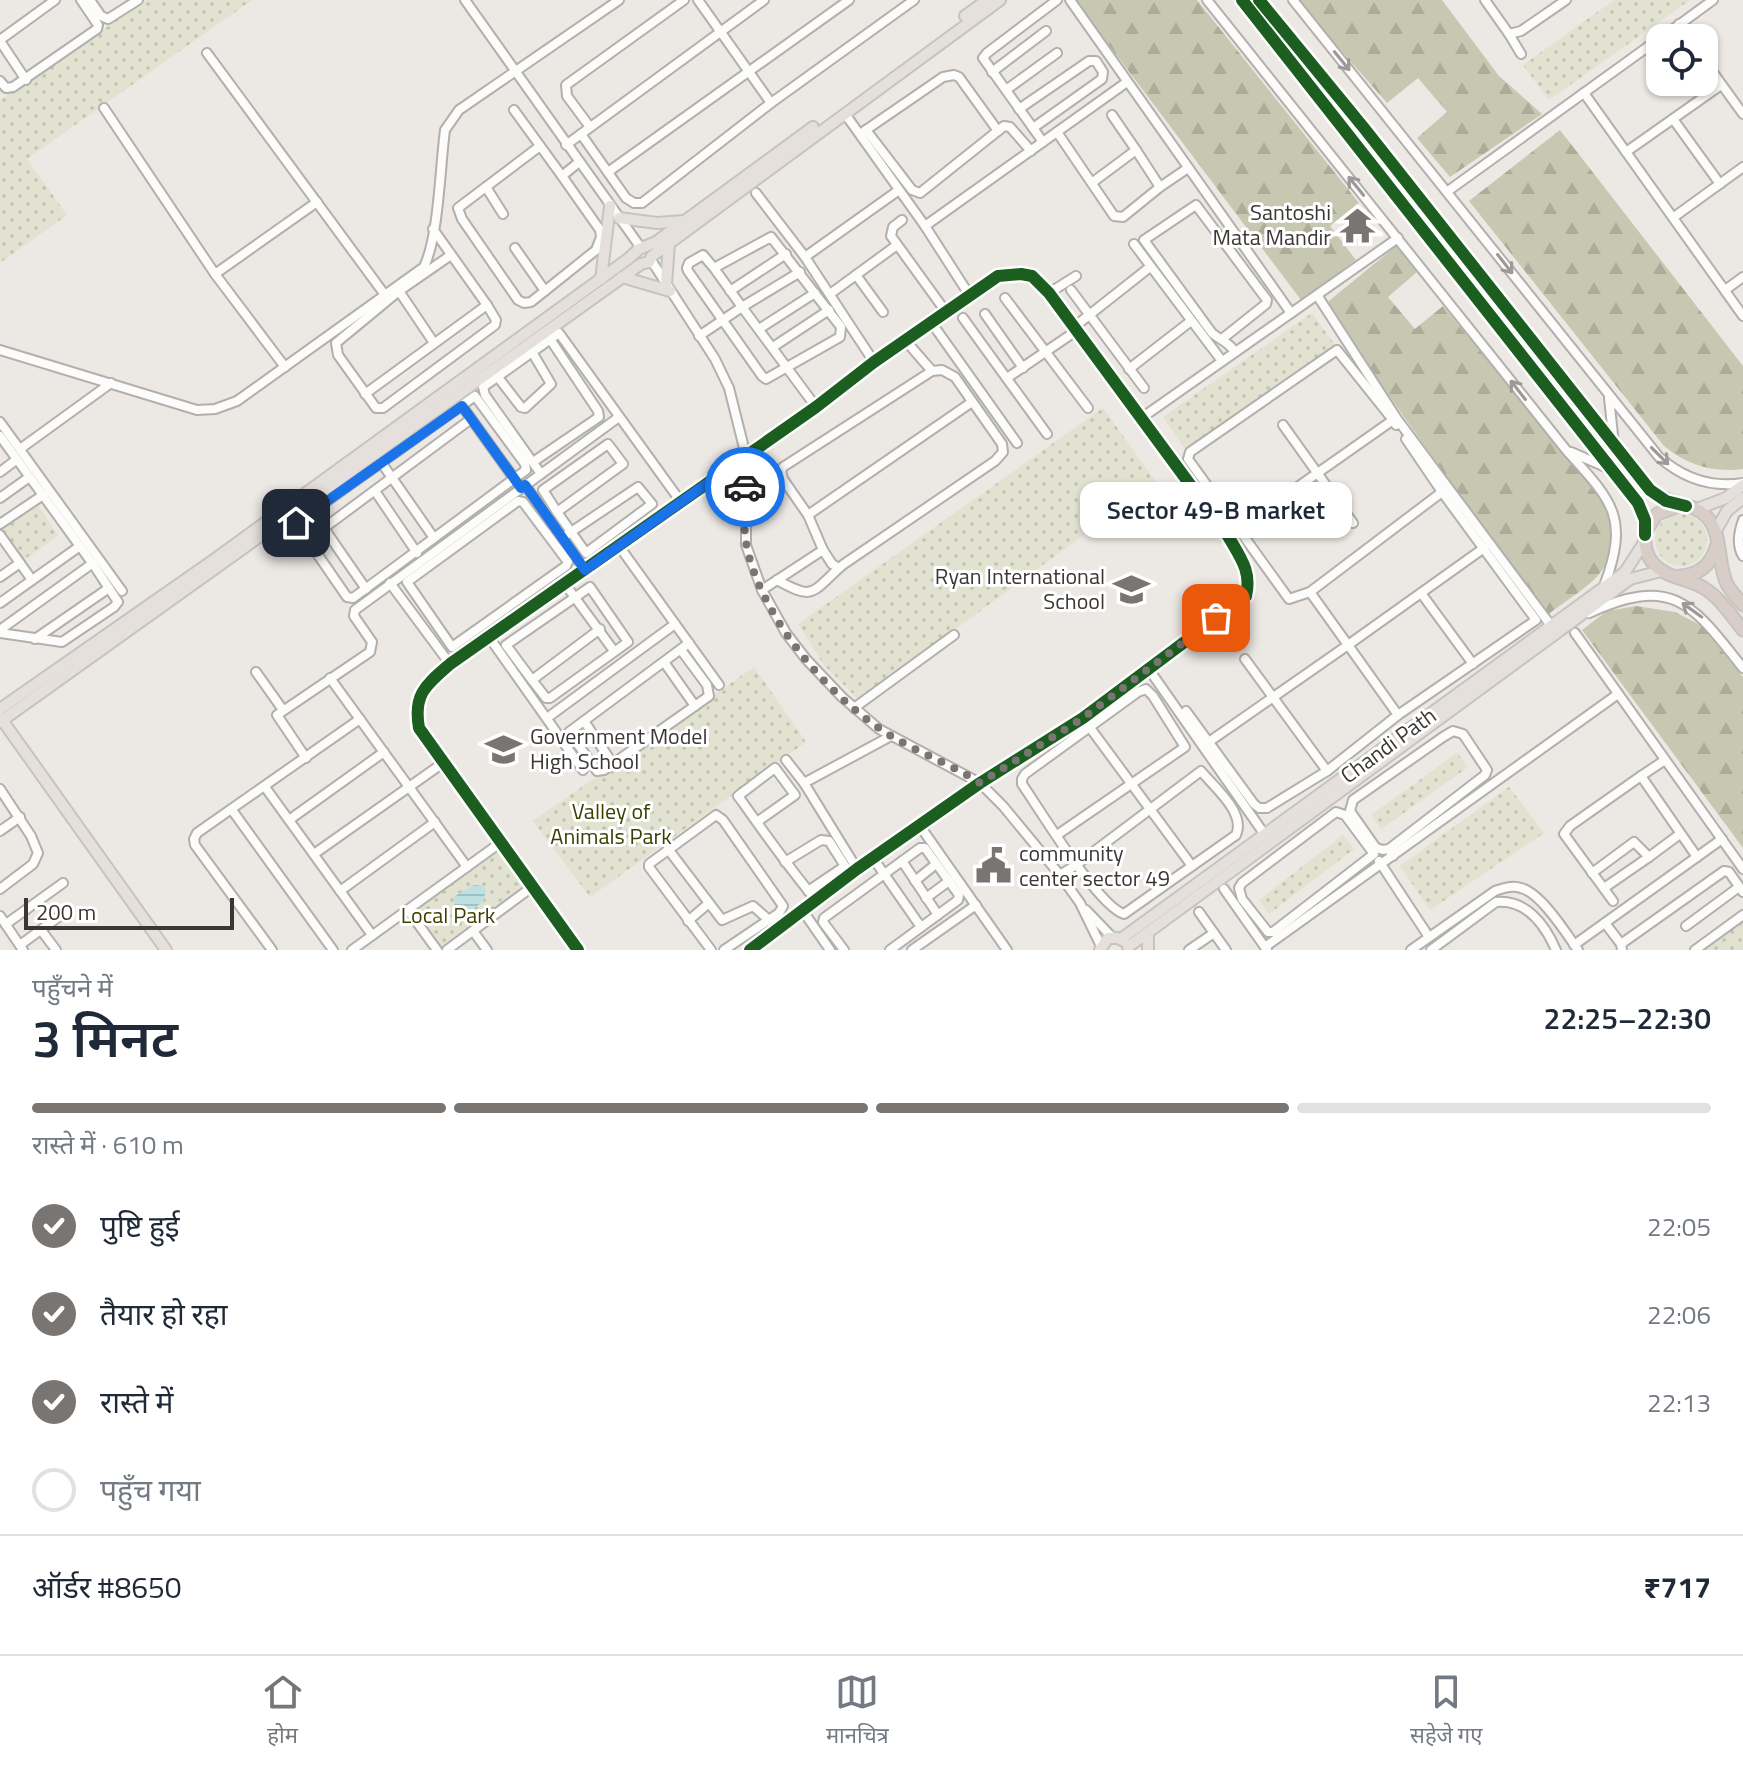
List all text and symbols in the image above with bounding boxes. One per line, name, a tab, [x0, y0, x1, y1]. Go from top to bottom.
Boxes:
map controls	[1646, 24, 1718, 96]
button: locate	[1646, 24, 1718, 96]
one-way arrow	[1333, 50, 1351, 71]
one-way arrow	[1347, 176, 1365, 197]
place label: Santoshi Mata Mandir	[1213, 195, 1331, 254]
temple icon: Santoshi Mata Mandir	[1338, 206, 1376, 244]
one-way arrow	[1496, 253, 1513, 274]
one-way arrow	[1509, 380, 1527, 400]
courier	[705, 447, 785, 527]
one-way arrow	[1650, 447, 1670, 466]
icon: car	[723, 465, 767, 509]
callout: Sector 49-B market	[1080, 482, 1352, 538]
pin	[262, 489, 330, 557]
text: Sector 49-B market	[1107, 490, 1325, 529]
icon: home	[274, 501, 318, 545]
place label: Ryan International School	[935, 559, 1105, 618]
school or university icon: Ryan International School	[1112, 570, 1150, 608]
pin	[1182, 584, 1250, 652]
icon: bag	[1194, 596, 1238, 640]
one-way arrow	[1682, 602, 1703, 619]
street label: Chandi Path	[1333, 699, 1443, 791]
place label: Government Model High School	[530, 719, 708, 778]
school or university icon: Government Model High School	[485, 730, 523, 768]
park label: Valley of Animals Park	[550, 794, 672, 853]
place label: community center sector 49	[1019, 836, 1170, 895]
public building icon: community center sector 49	[974, 847, 1012, 885]
scale bar	[24, 894, 234, 930]
text: 200 m	[36, 895, 96, 929]
park label: Local Park	[401, 898, 496, 932]
text: पहुँचने में	[32, 968, 113, 1007]
text: 22:25–22:30	[1544, 995, 1711, 1041]
text: 3 मिनट	[32, 998, 178, 1077]
text: रास्ते में · 610 m	[32, 1125, 184, 1164]
text: पुष्टि हुई	[100, 1203, 180, 1249]
icon: check	[32, 1204, 76, 1248]
text: 22:05	[1647, 1207, 1711, 1246]
text: तैयार हो रहा	[100, 1291, 227, 1337]
icon: check	[32, 1292, 76, 1336]
text: 22:06	[1647, 1295, 1711, 1334]
text: रास्ते में	[100, 1379, 173, 1425]
icon: check	[32, 1380, 76, 1424]
text: 22:13	[1647, 1383, 1711, 1422]
text: पहुँच गया	[100, 1467, 201, 1513]
text: ऑर्डर #8650	[32, 1564, 182, 1610]
text: ₹717	[1643, 1564, 1711, 1610]
tab: होम	[261, 1670, 305, 1752]
tab: मानचित्र	[826, 1670, 889, 1752]
tab: सहेजे गए	[1410, 1670, 1482, 1752]

